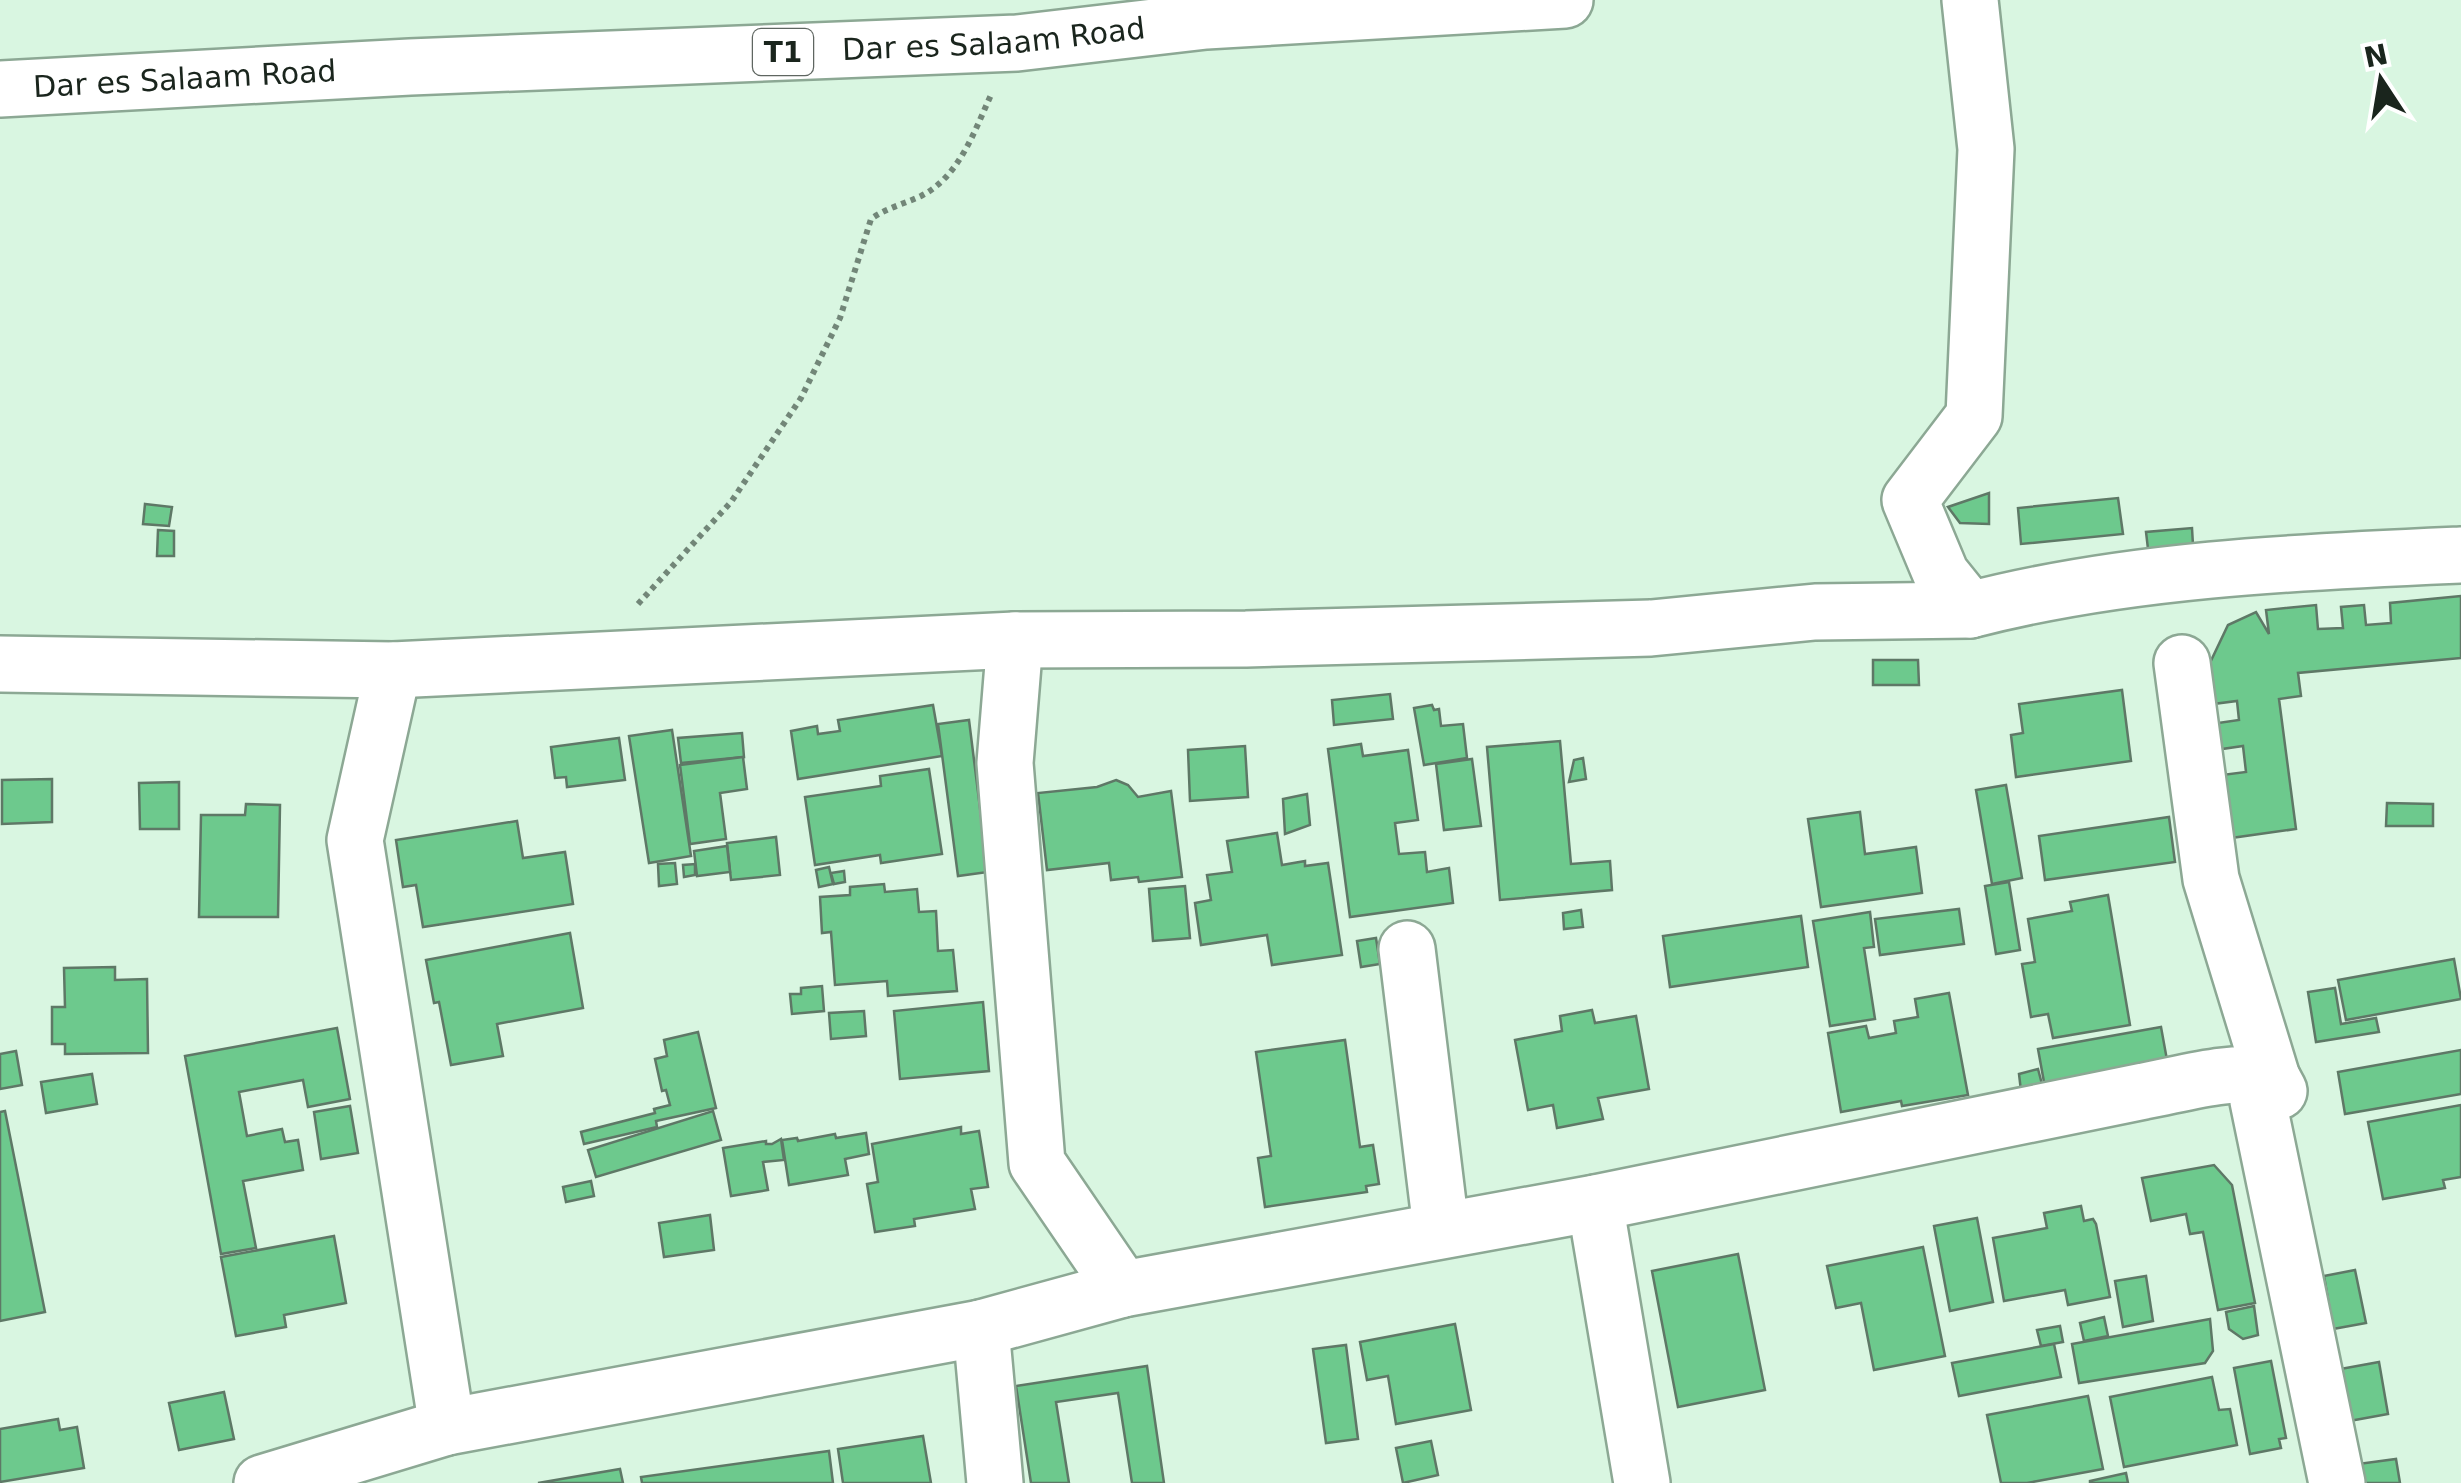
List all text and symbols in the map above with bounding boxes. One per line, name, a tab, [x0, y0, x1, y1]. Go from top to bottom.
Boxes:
street label: Dar es Salaam Road	[842, 10, 1147, 67]
road number: T1	[753, 29, 813, 75]
north arrow	[2331, 30, 2431, 130]
text: N	[2361, 37, 2391, 75]
street label: Dar es Salaam Road	[32, 53, 337, 104]

